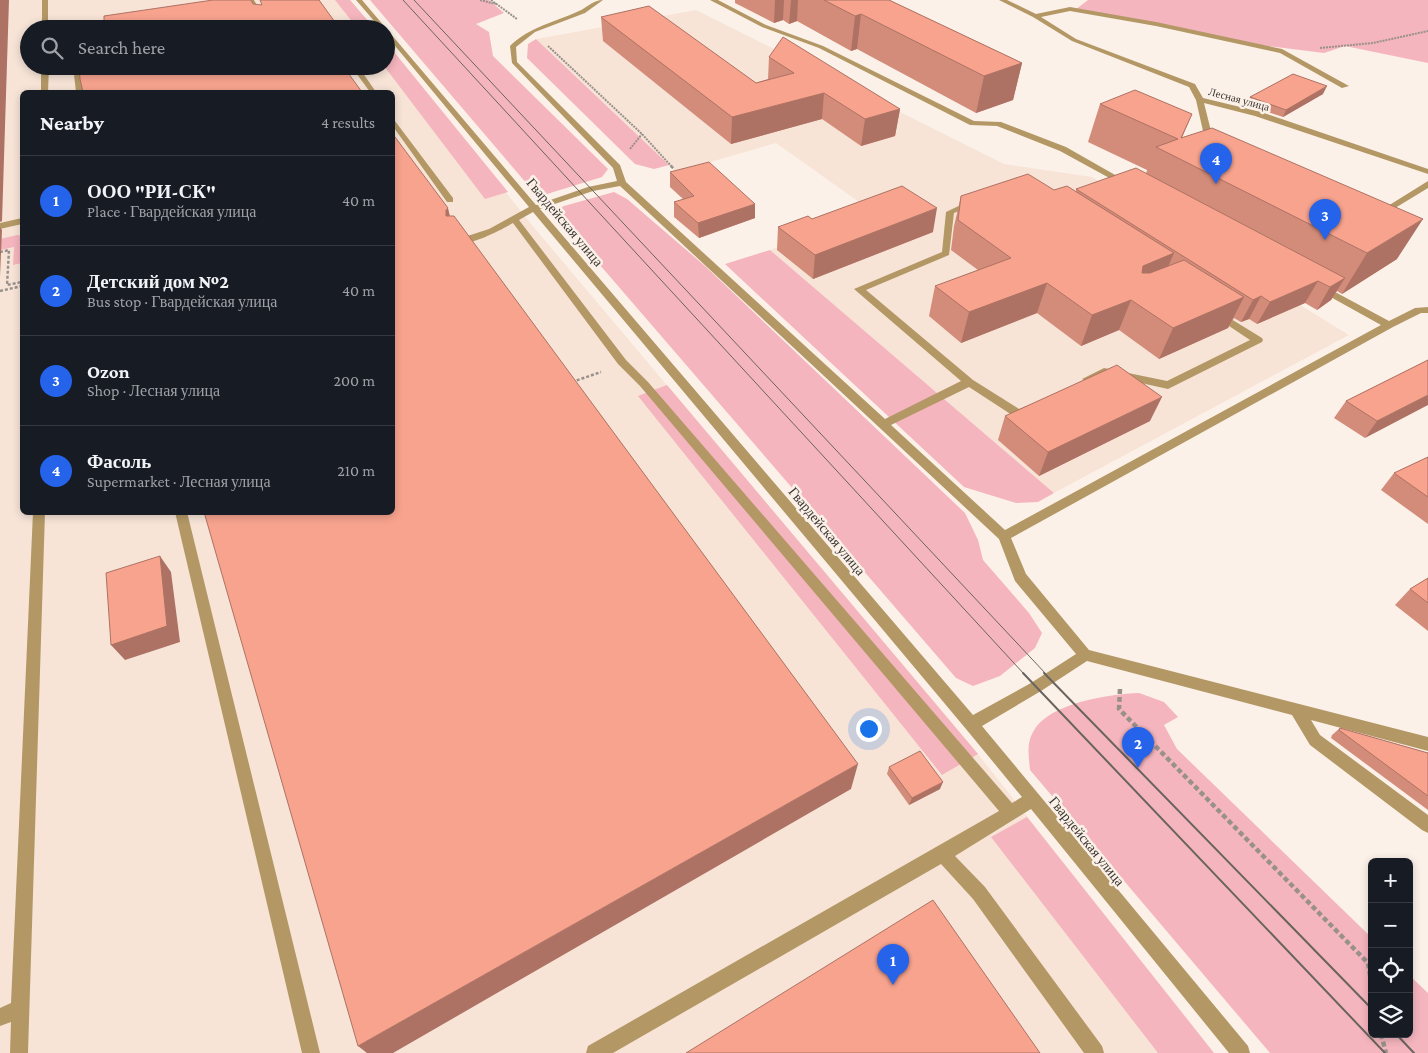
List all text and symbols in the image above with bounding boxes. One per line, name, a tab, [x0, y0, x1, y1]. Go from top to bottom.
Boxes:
search box	[20, 20, 395, 75]
icon: search	[38, 34, 66, 62]
text: Search here	[78, 37, 165, 58]
street label: Лесная улица	[1207, 85, 1271, 113]
text: Nearby	[40, 111, 104, 135]
text: 4 results	[321, 114, 375, 131]
pin: 4	[1200, 143, 1232, 184]
street label: Гвардейская улица	[523, 175, 607, 270]
text: ООО "РИ-СК"	[87, 181, 216, 202]
text: 1	[53, 192, 59, 209]
text: 40 m	[342, 192, 375, 209]
pin: 3	[1309, 199, 1341, 240]
text: Place · Гвардейская улица	[87, 203, 256, 220]
text: Детский дом №2	[87, 271, 229, 292]
text: 2	[52, 282, 60, 299]
text: 40 m	[342, 282, 375, 299]
text: Bus stop · Гвардейская улица	[87, 293, 277, 310]
text: Ozon	[87, 361, 130, 382]
text: 3	[52, 372, 60, 389]
text: 200 m	[333, 372, 375, 389]
text: Shop · Лесная улица	[87, 382, 220, 399]
text: Фасоль	[87, 451, 151, 472]
text: 4	[52, 462, 60, 479]
text: 210 m	[337, 462, 375, 479]
text: Supermarket · Лесная улица	[87, 473, 271, 490]
street label: Гвардейская улица	[785, 484, 869, 579]
your location	[856, 716, 882, 742]
pin: 2	[1122, 727, 1154, 768]
street label: Гвардейская улица	[1046, 793, 1128, 890]
map controls	[1368, 858, 1413, 1038]
button: +	[1368, 858, 1413, 903]
button: −	[1368, 903, 1413, 948]
pin: 1	[877, 944, 909, 985]
button: locate	[1368, 948, 1413, 993]
button: layers	[1368, 993, 1413, 1038]

